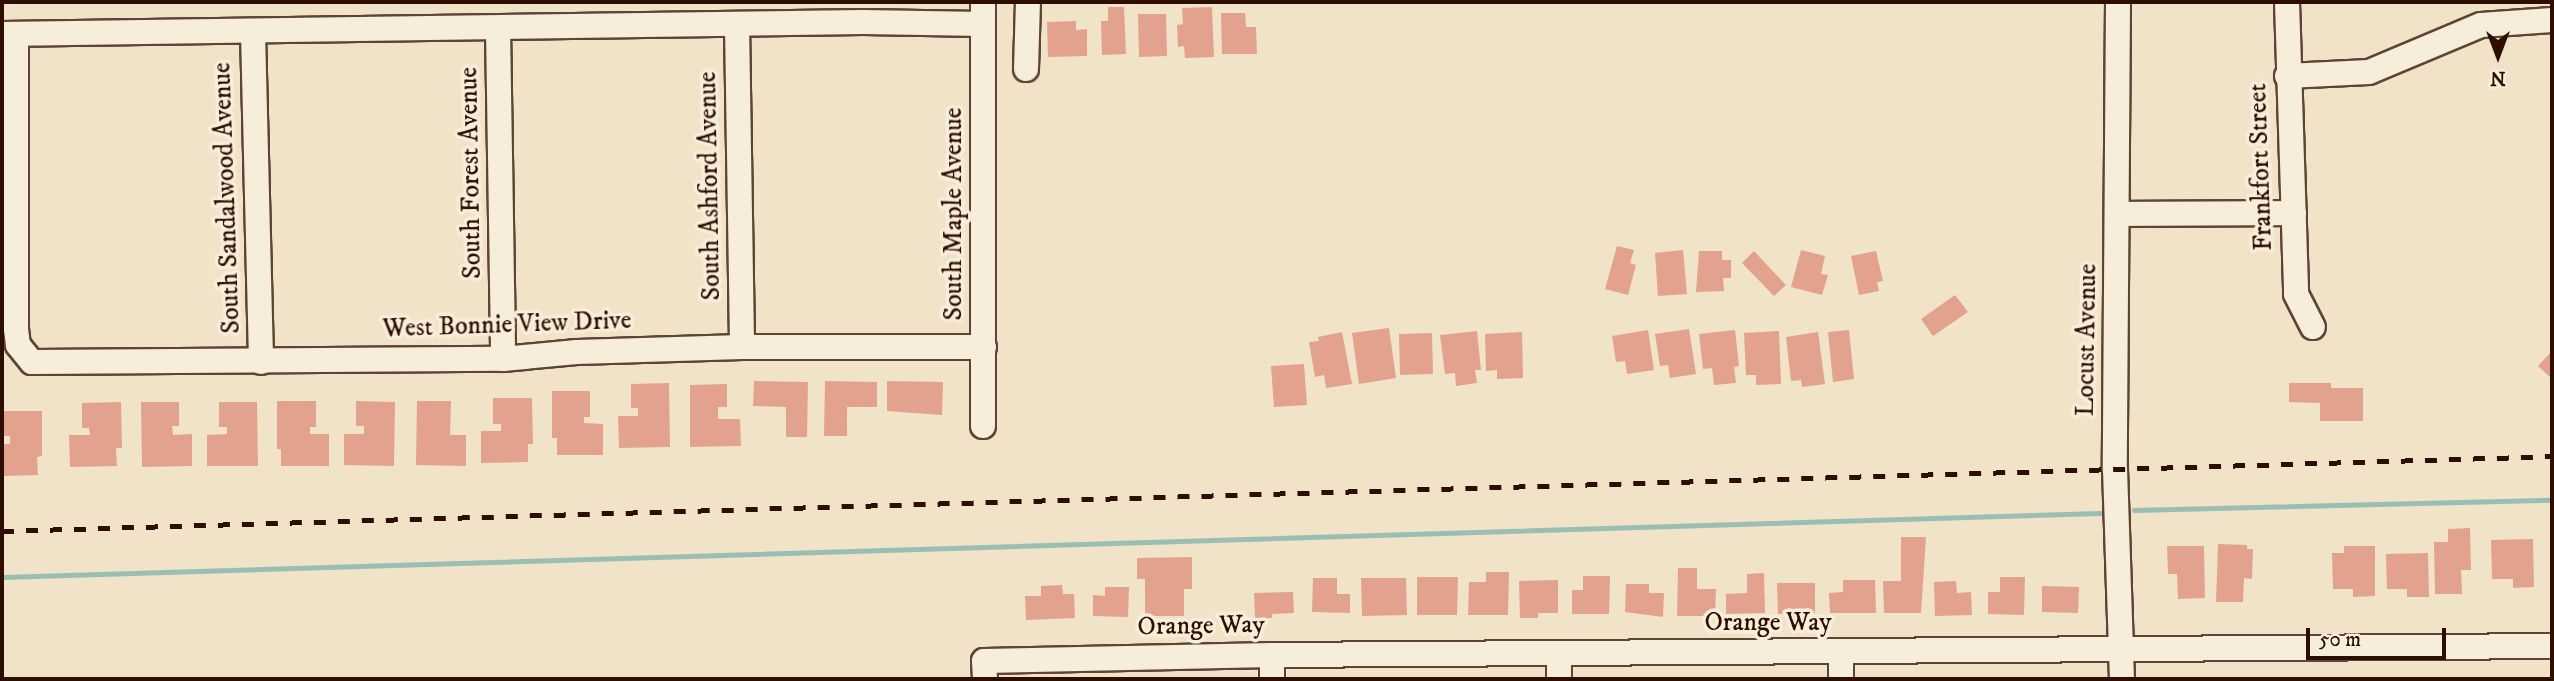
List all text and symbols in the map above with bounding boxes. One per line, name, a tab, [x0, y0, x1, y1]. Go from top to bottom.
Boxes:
north arrow	[2463, 21, 2533, 91]
street label: South Sandalwood Avenue	[207, 62, 247, 334]
text: N	[2490, 66, 2506, 89]
street label: South Forest Avenue	[454, 67, 488, 279]
street label: South Ashford Avenue	[692, 71, 728, 301]
street label: Frankfort Street	[2242, 83, 2280, 251]
street label: South Maple Avenue	[938, 107, 970, 321]
street label: Locust Avenue	[2070, 263, 2104, 417]
street label: West Bonnie View Drive	[382, 305, 632, 345]
street label: Orange Way	[1704, 607, 1832, 639]
street label: Orange Way	[1137, 609, 1265, 643]
scale bar	[2309, 614, 2449, 658]
text: 50 m	[2319, 627, 2361, 653]

